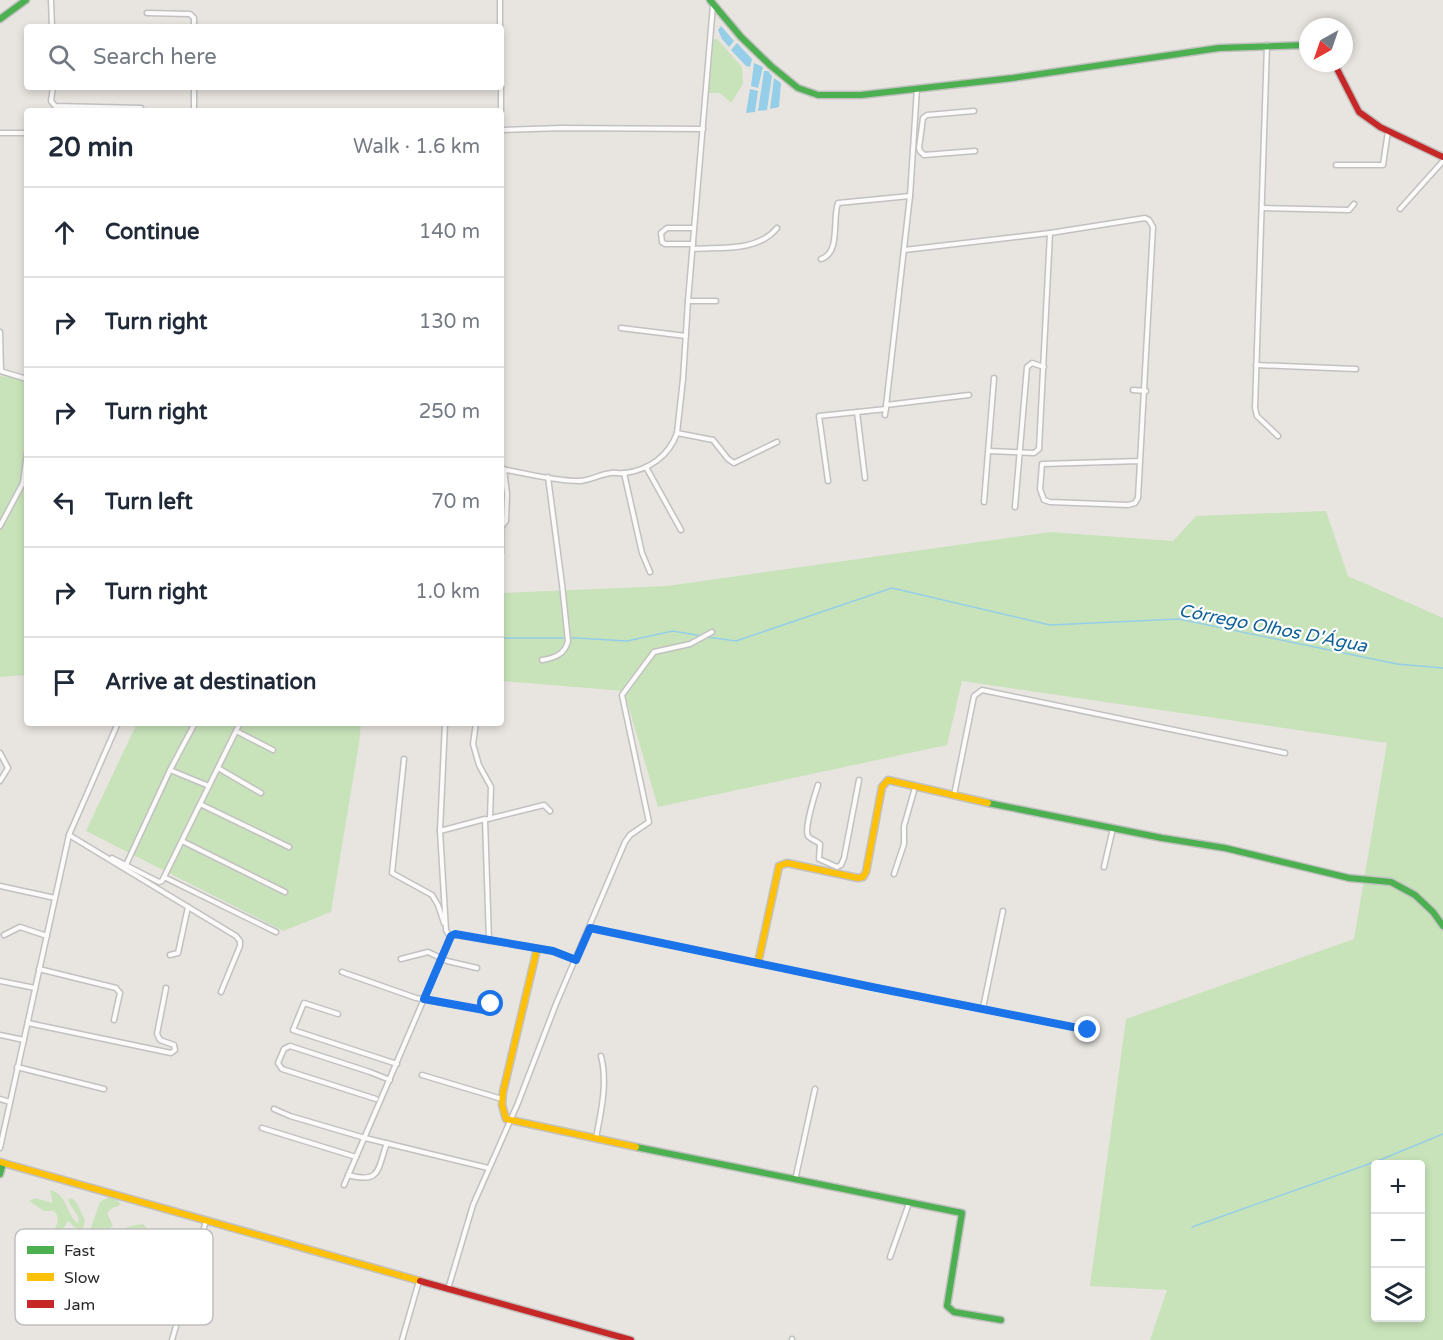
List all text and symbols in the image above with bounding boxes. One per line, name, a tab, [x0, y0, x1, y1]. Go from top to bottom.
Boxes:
north arrow	[1299, 18, 1353, 72]
search box	[24, 24, 504, 90]
icon: search	[45, 41, 78, 74]
text: Search here	[93, 44, 217, 70]
text: 20 min	[48, 132, 134, 163]
text: Walk · 1.6 km	[353, 135, 480, 159]
icon: ahead	[48, 216, 81, 249]
text: Continue	[105, 219, 200, 245]
text: 140 m	[419, 220, 480, 244]
icon: right	[48, 306, 81, 339]
text: Turn right	[105, 309, 207, 335]
text: 130 m	[419, 310, 480, 334]
icon: right	[48, 396, 81, 429]
text: Turn right	[105, 399, 207, 425]
text: 250 m	[419, 400, 480, 424]
icon: left	[48, 486, 81, 519]
text: Turn left	[105, 489, 193, 515]
text: 70 m	[431, 490, 480, 514]
icon: right	[48, 576, 81, 609]
text: Turn right	[105, 579, 207, 605]
text: 1.0 km	[415, 580, 480, 604]
water label: Córrego Olhos D'Água	[1177, 599, 1370, 657]
icon: arrive	[48, 666, 81, 699]
text: Arrive at destination	[105, 669, 316, 695]
route start	[477, 990, 503, 1016]
route end	[1074, 1016, 1100, 1042]
map controls	[1371, 1160, 1425, 1322]
button: +	[1371, 1160, 1425, 1214]
button: −	[1371, 1214, 1425, 1268]
legend	[15, 1229, 213, 1325]
text: Fast	[64, 1241, 95, 1261]
text: Slow	[64, 1268, 100, 1288]
button: layers	[1371, 1268, 1425, 1322]
text: Jam	[64, 1295, 95, 1315]

